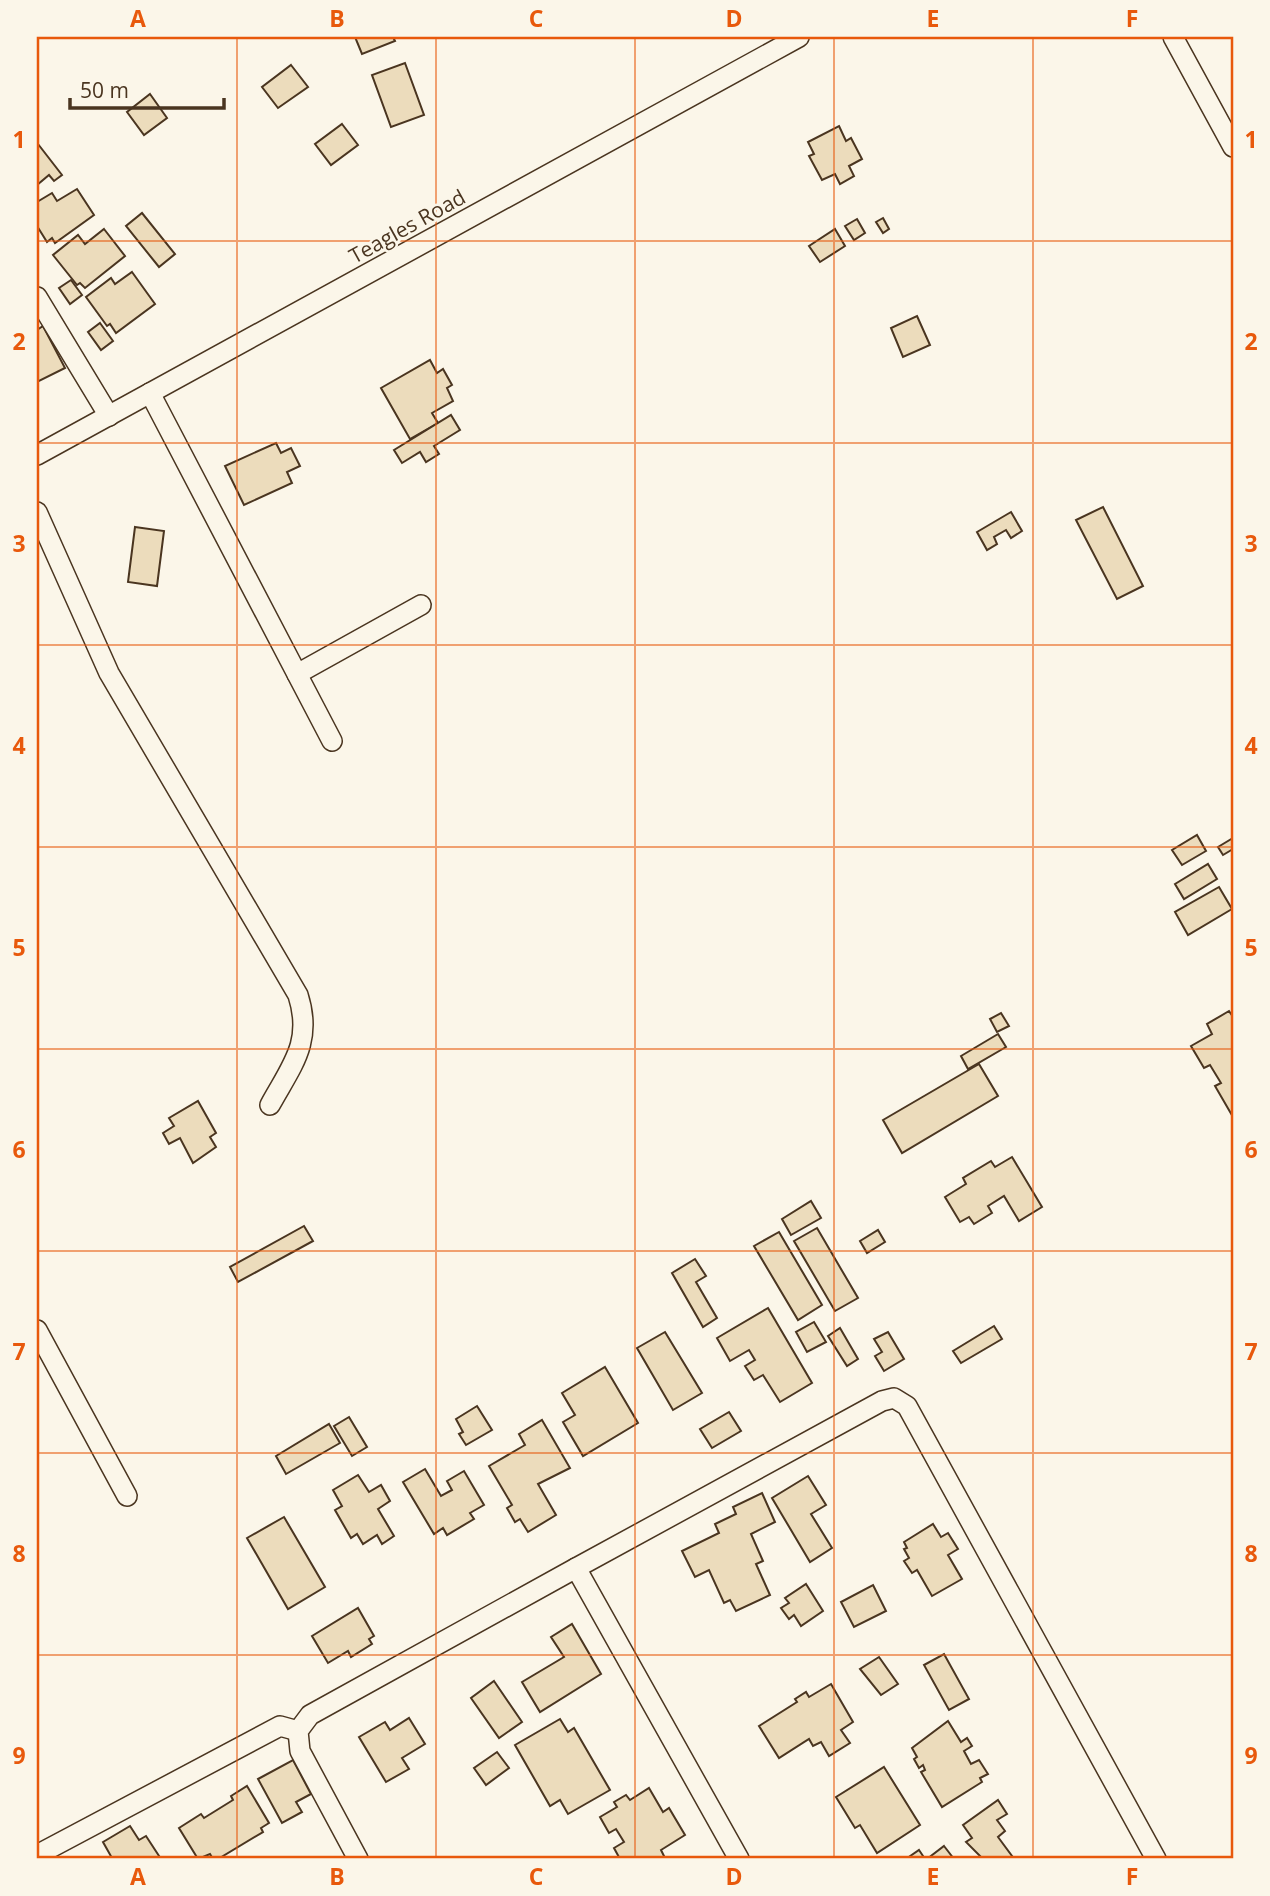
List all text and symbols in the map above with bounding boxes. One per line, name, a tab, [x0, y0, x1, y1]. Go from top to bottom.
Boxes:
text: A	[130, 2, 146, 34]
text: B	[329, 2, 345, 34]
text: C	[529, 2, 543, 34]
text: D	[725, 2, 743, 34]
text: E	[927, 2, 939, 34]
text: F	[1126, 2, 1138, 34]
scale bar	[70, 66, 224, 110]
text: 50 m	[80, 76, 129, 104]
text: 1	[12, 123, 26, 155]
text: 1	[1244, 123, 1258, 155]
street label: Teagles Road	[344, 182, 470, 270]
text: 2	[12, 325, 26, 357]
text: 2	[1244, 325, 1258, 357]
text: 3	[12, 527, 26, 559]
text: 3	[1244, 527, 1258, 559]
text: 4	[12, 729, 26, 761]
text: 4	[1244, 729, 1258, 761]
text: 5	[12, 931, 26, 963]
text: 5	[1244, 931, 1258, 963]
text: 6	[12, 1133, 26, 1165]
text: 6	[1244, 1133, 1258, 1165]
text: 7	[12, 1335, 26, 1367]
text: 7	[1244, 1335, 1258, 1367]
text: 8	[12, 1537, 26, 1569]
text: 8	[1244, 1537, 1258, 1569]
text: 9	[12, 1739, 26, 1771]
text: 9	[1244, 1739, 1258, 1771]
text: A	[130, 1860, 146, 1892]
text: B	[329, 1860, 345, 1892]
text: C	[529, 1860, 543, 1892]
text: D	[725, 1860, 743, 1892]
text: E	[927, 1860, 939, 1892]
text: F	[1126, 1860, 1138, 1892]

